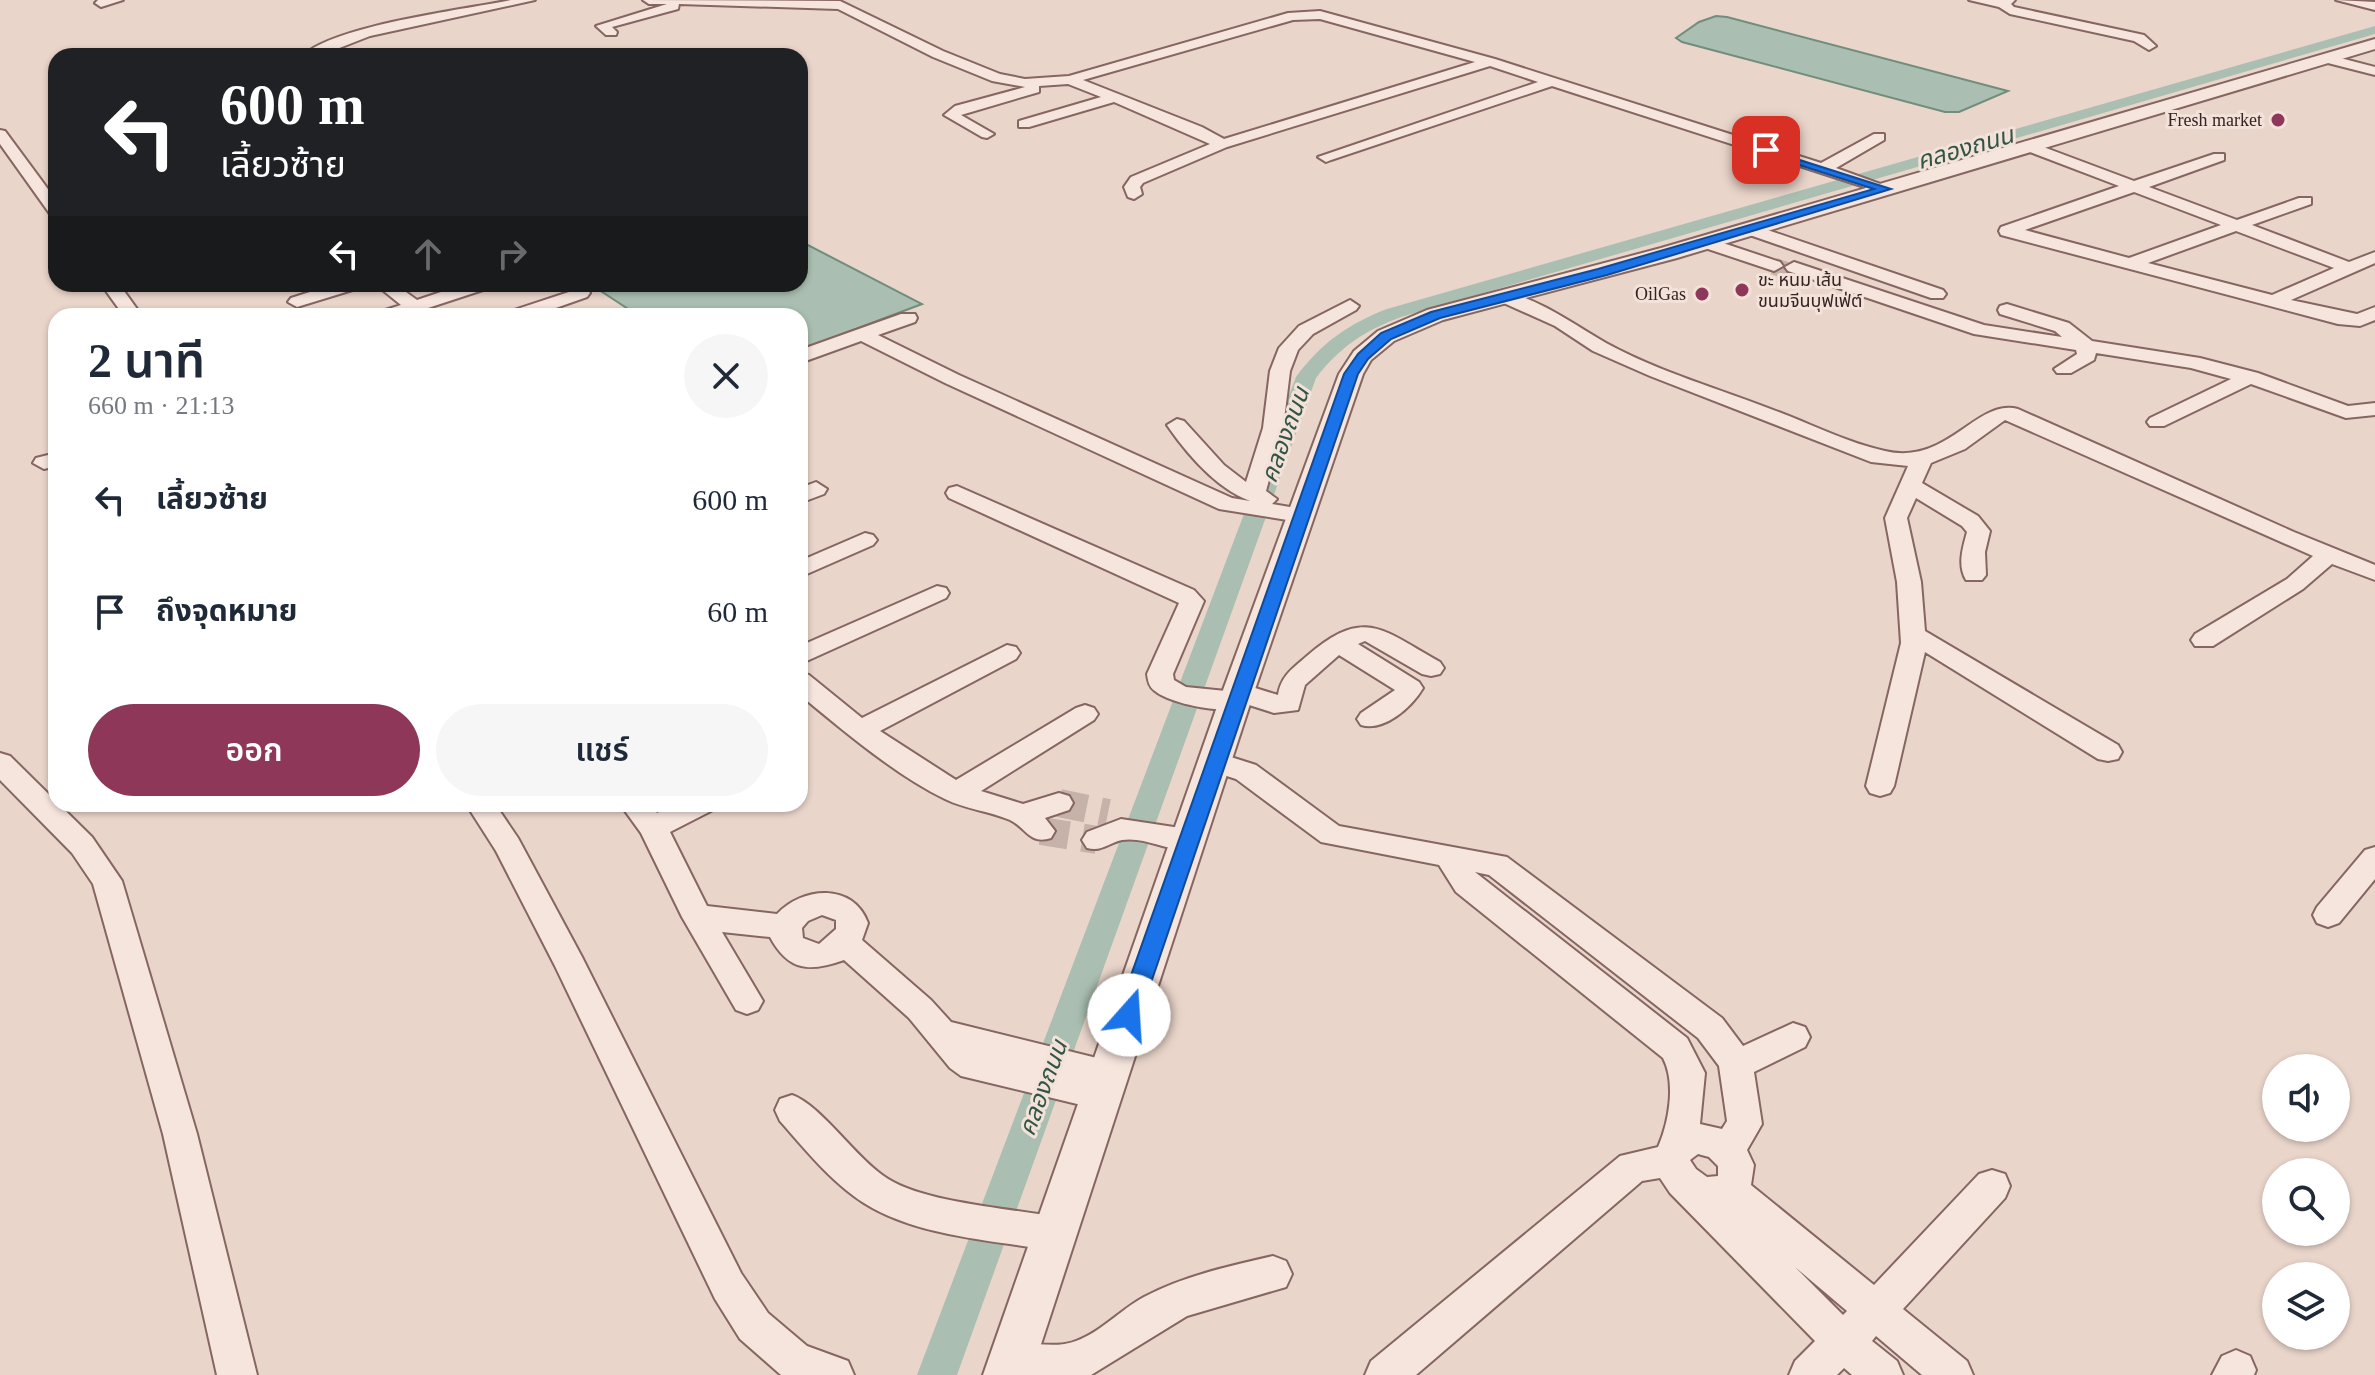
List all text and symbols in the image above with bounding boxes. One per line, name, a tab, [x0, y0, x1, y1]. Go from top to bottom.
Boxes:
text: 600 m	[220, 74, 365, 136]
icon: left	[88, 80, 192, 184]
place label: Fresh market	[2168, 110, 2262, 130]
marker: Fresh market	[2269, 111, 2287, 129]
pin	[1732, 116, 1800, 184]
water label: คลองถนน	[1914, 122, 2017, 174]
icon: arrive	[1744, 128, 1788, 172]
text: เลี้ยวซ้าย	[220, 145, 346, 185]
icon: left	[322, 232, 366, 276]
icon: ahead	[406, 232, 450, 276]
icon: right	[490, 232, 534, 276]
place label: ขะ หนม เส้น ขนมจีนบุฟเฟ่ต์	[1758, 270, 1862, 312]
marker: ขะ หนม เส้น ขนมจีนบุฟเฟ่ต์	[1733, 281, 1751, 299]
place label: OilGas	[1635, 284, 1686, 304]
marker: OilGas	[1693, 285, 1711, 303]
text: 2 นาที	[88, 334, 205, 387]
button: close	[684, 334, 768, 418]
water label: คลองถนน	[1256, 383, 1315, 486]
text: 660 m · 21:13	[88, 391, 235, 420]
icon: left	[88, 478, 132, 522]
text: เลี้ยวซ้าย	[156, 482, 268, 515]
text: 600 m	[692, 483, 768, 516]
icon: arrive	[88, 590, 132, 634]
text: ถึงจุดหมาย	[156, 594, 297, 627]
text: 60 m	[707, 595, 768, 628]
button: ออก	[88, 704, 420, 796]
button: แชร์	[436, 704, 768, 796]
position arrow	[1087, 973, 1171, 1057]
water label: คลองถนน	[1014, 1036, 1073, 1139]
map controls	[2262, 1054, 2350, 1350]
button: sound	[2262, 1054, 2350, 1142]
button: search	[2262, 1158, 2350, 1246]
button: layers	[2262, 1262, 2350, 1350]

